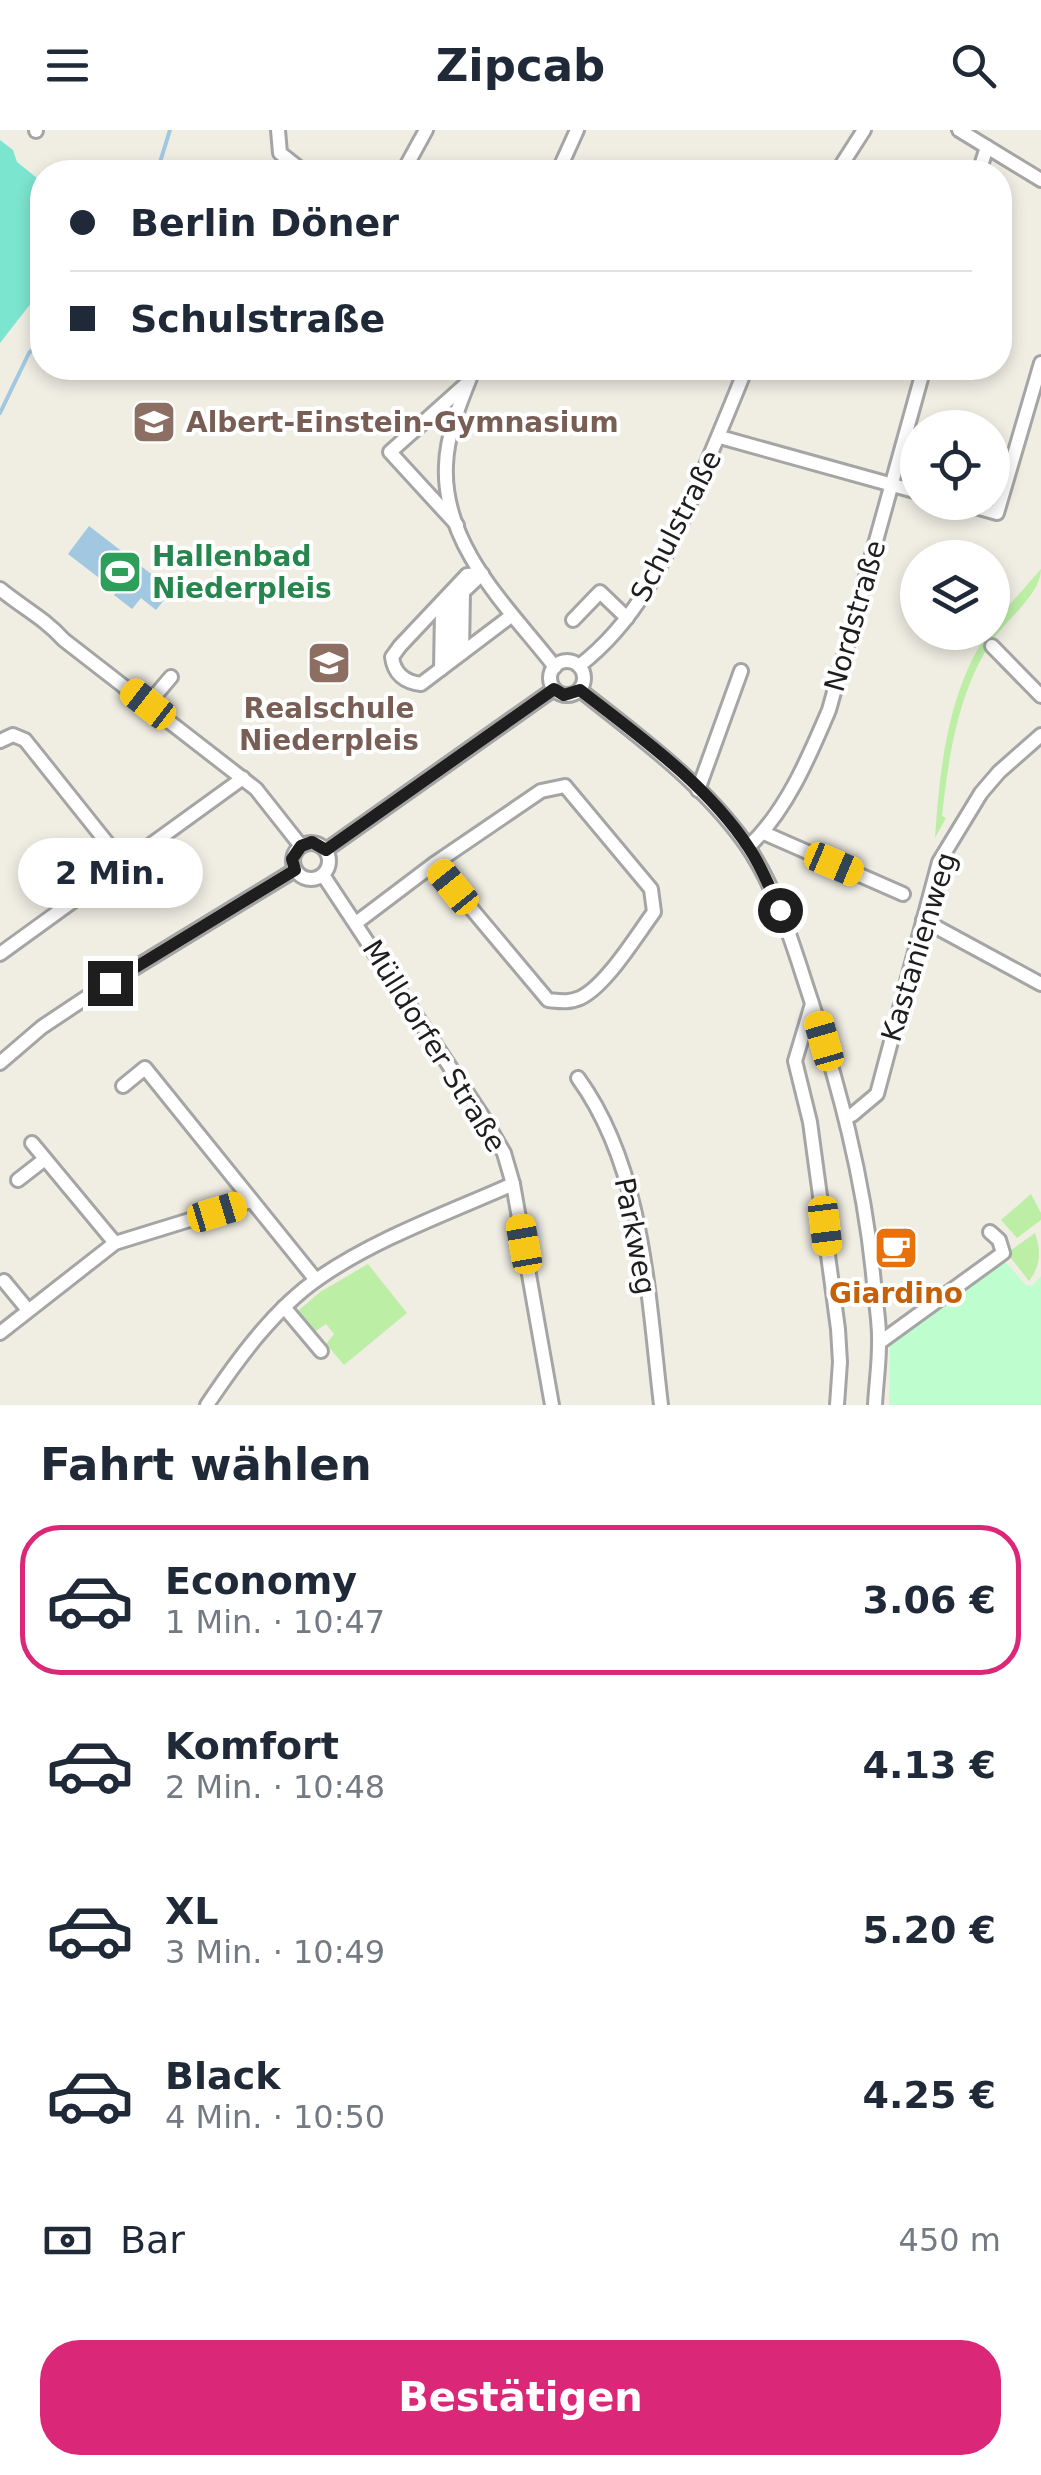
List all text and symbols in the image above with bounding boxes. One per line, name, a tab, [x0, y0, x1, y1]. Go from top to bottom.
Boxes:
icon: menu	[40, 38, 95, 93]
icon: search	[946, 38, 1001, 93]
text: Zipcab	[436, 39, 605, 92]
text: Berlin Döner	[130, 201, 399, 245]
text: Schulstraße	[130, 297, 385, 341]
school or university icon: Albert-Einstein-Gymnasium	[131, 399, 177, 445]
place label: Albert-Einstein-Gymnasium	[186, 406, 619, 439]
map controls	[900, 410, 1010, 650]
button: locate	[900, 410, 1010, 520]
street label: Schulstraße	[624, 445, 728, 607]
street label: Nordstraße	[818, 536, 892, 696]
place label: Hallenbad Niederpleis	[152, 540, 332, 605]
button: layers	[900, 540, 1010, 650]
sports icon: Hallenbad Niederpleis	[97, 549, 143, 595]
school or university icon: Realschule Niederpleis	[306, 640, 352, 686]
car	[115, 674, 181, 734]
place label: Realschule Niederpleis	[239, 692, 419, 757]
callout: 2 Min.	[18, 838, 202, 908]
car	[801, 838, 867, 890]
street label: Kastanienweg	[875, 848, 963, 1046]
text: 2 Min.	[55, 854, 166, 892]
car	[422, 854, 484, 920]
route start	[758, 888, 803, 933]
street label: Mülldorfer Straße	[355, 934, 513, 1158]
route end	[88, 961, 133, 1006]
car	[801, 1008, 847, 1074]
street label: Parkweg	[608, 1175, 662, 1297]
car	[184, 1189, 250, 1235]
car	[806, 1194, 844, 1258]
car	[504, 1212, 544, 1276]
cafe icon: Giardino	[873, 1225, 919, 1271]
place label: Giardino	[829, 1277, 963, 1310]
text: Fahrt wählen	[40, 1438, 372, 1491]
icon: car	[45, 1555, 135, 1645]
text: Economy	[165, 1559, 357, 1603]
text: 3.06 €	[863, 1578, 996, 1622]
text: 1 Min. · 10:47	[165, 1603, 385, 1641]
icon: car	[45, 1720, 135, 1810]
text: Komfort	[165, 1724, 339, 1768]
text: 4.13 €	[863, 1743, 996, 1787]
text: 2 Min. · 10:48	[165, 1768, 385, 1806]
icon: car	[45, 1885, 135, 1975]
text: XL	[165, 1889, 219, 1933]
text: 5.20 €	[863, 1908, 996, 1952]
text: 3 Min. · 10:49	[165, 1933, 385, 1971]
icon: car	[45, 2050, 135, 2140]
text: Black	[165, 2054, 280, 2098]
text: 4.25 €	[863, 2073, 996, 2117]
text: 4 Min. · 10:50	[165, 2098, 385, 2136]
icon: cash	[40, 2213, 95, 2268]
text: Bar	[120, 2218, 185, 2262]
text: 450 m	[899, 2221, 1001, 2259]
button: Bestätigen	[40, 2340, 1001, 2455]

